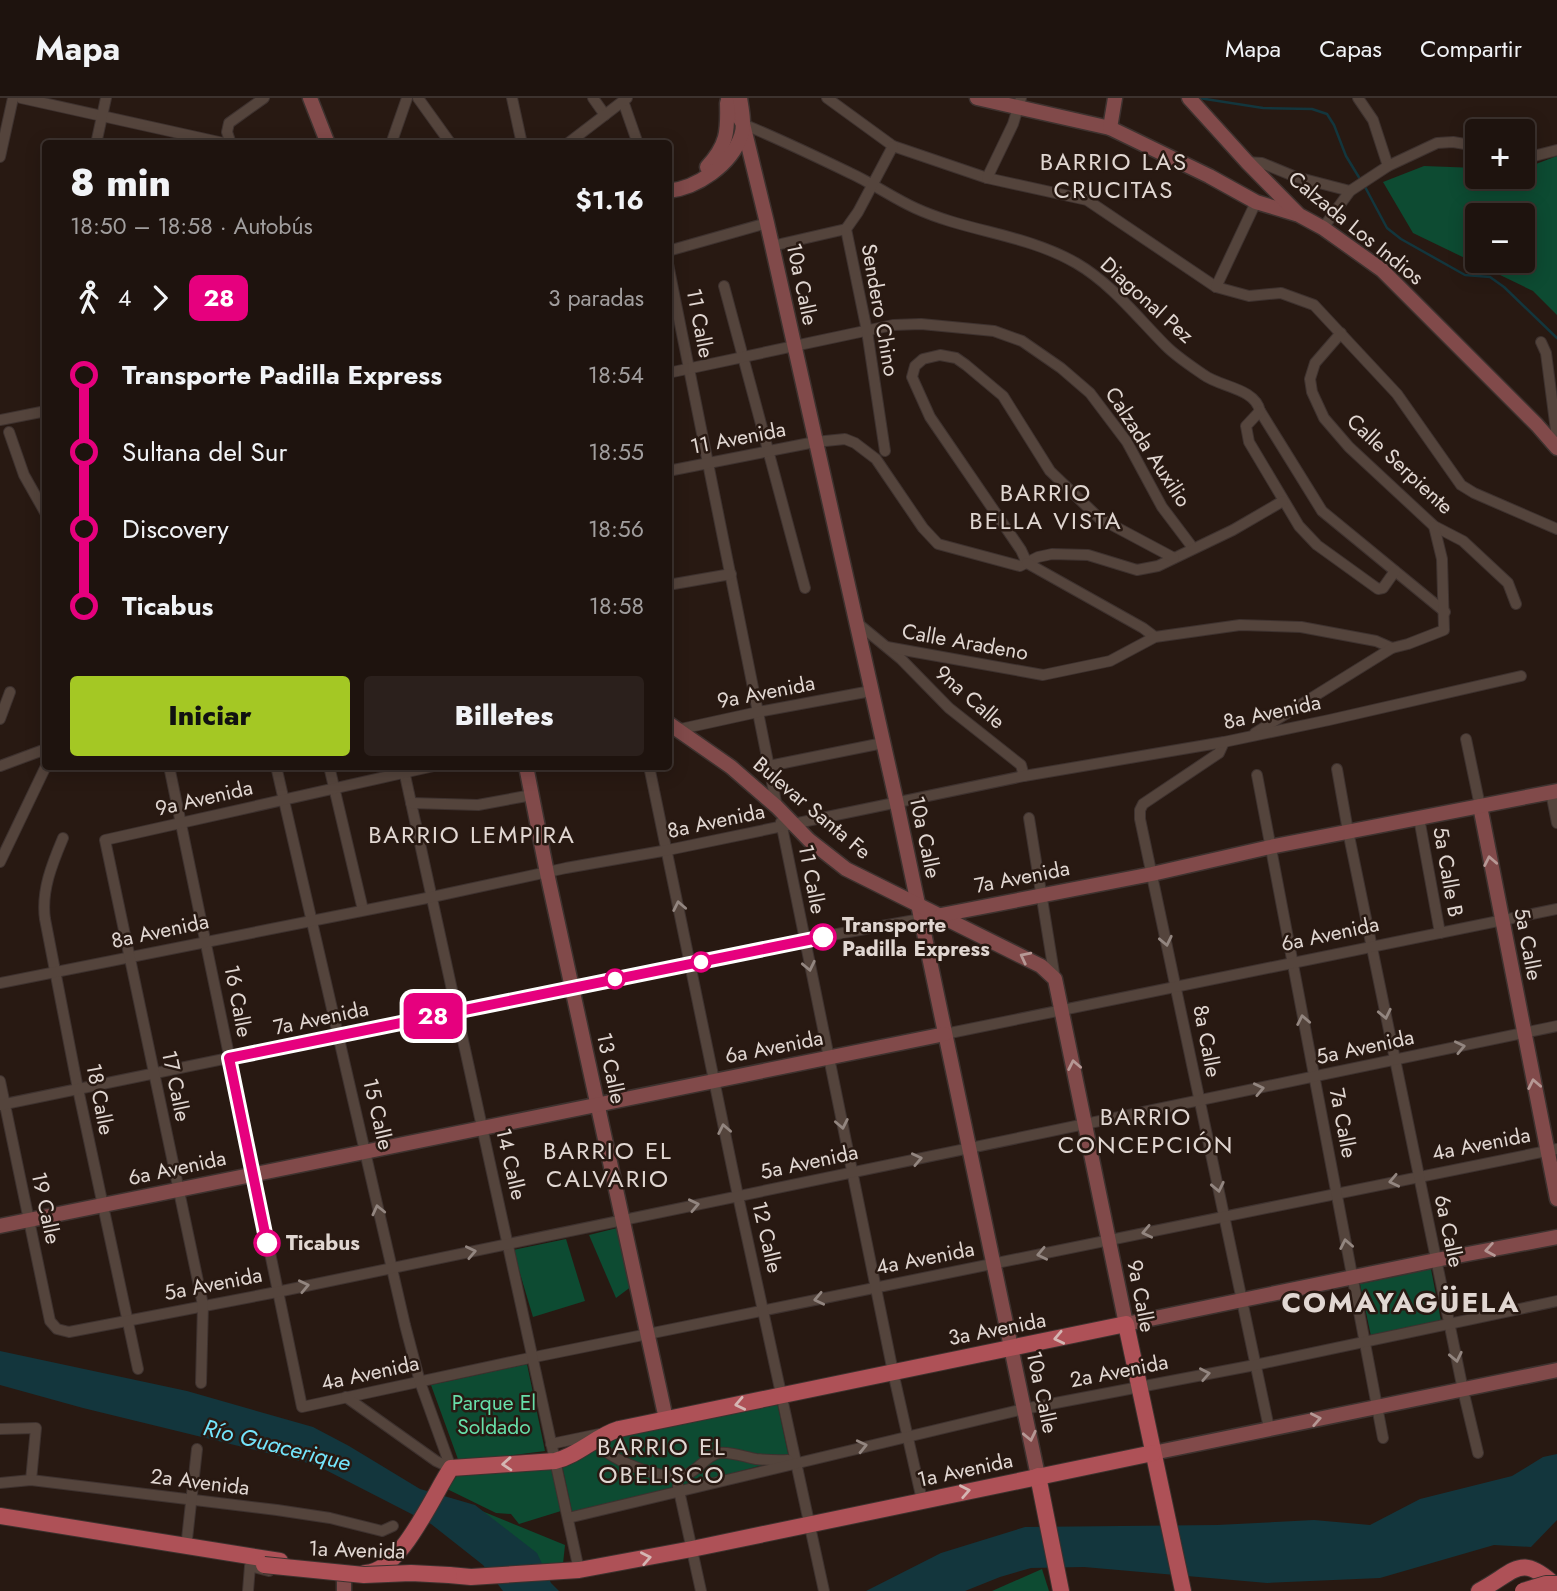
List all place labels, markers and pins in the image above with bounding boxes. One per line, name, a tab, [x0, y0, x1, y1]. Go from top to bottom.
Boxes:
place label: Transporte Padilla Express	[842, 910, 990, 964]
marker: Transporte Padilla Express	[810, 924, 836, 950]
unlabelled marker	[691, 952, 711, 972]
unlabelled marker	[605, 969, 625, 989]
place label: Ticabus	[286, 1228, 360, 1258]
marker: Ticabus	[254, 1230, 280, 1256]

